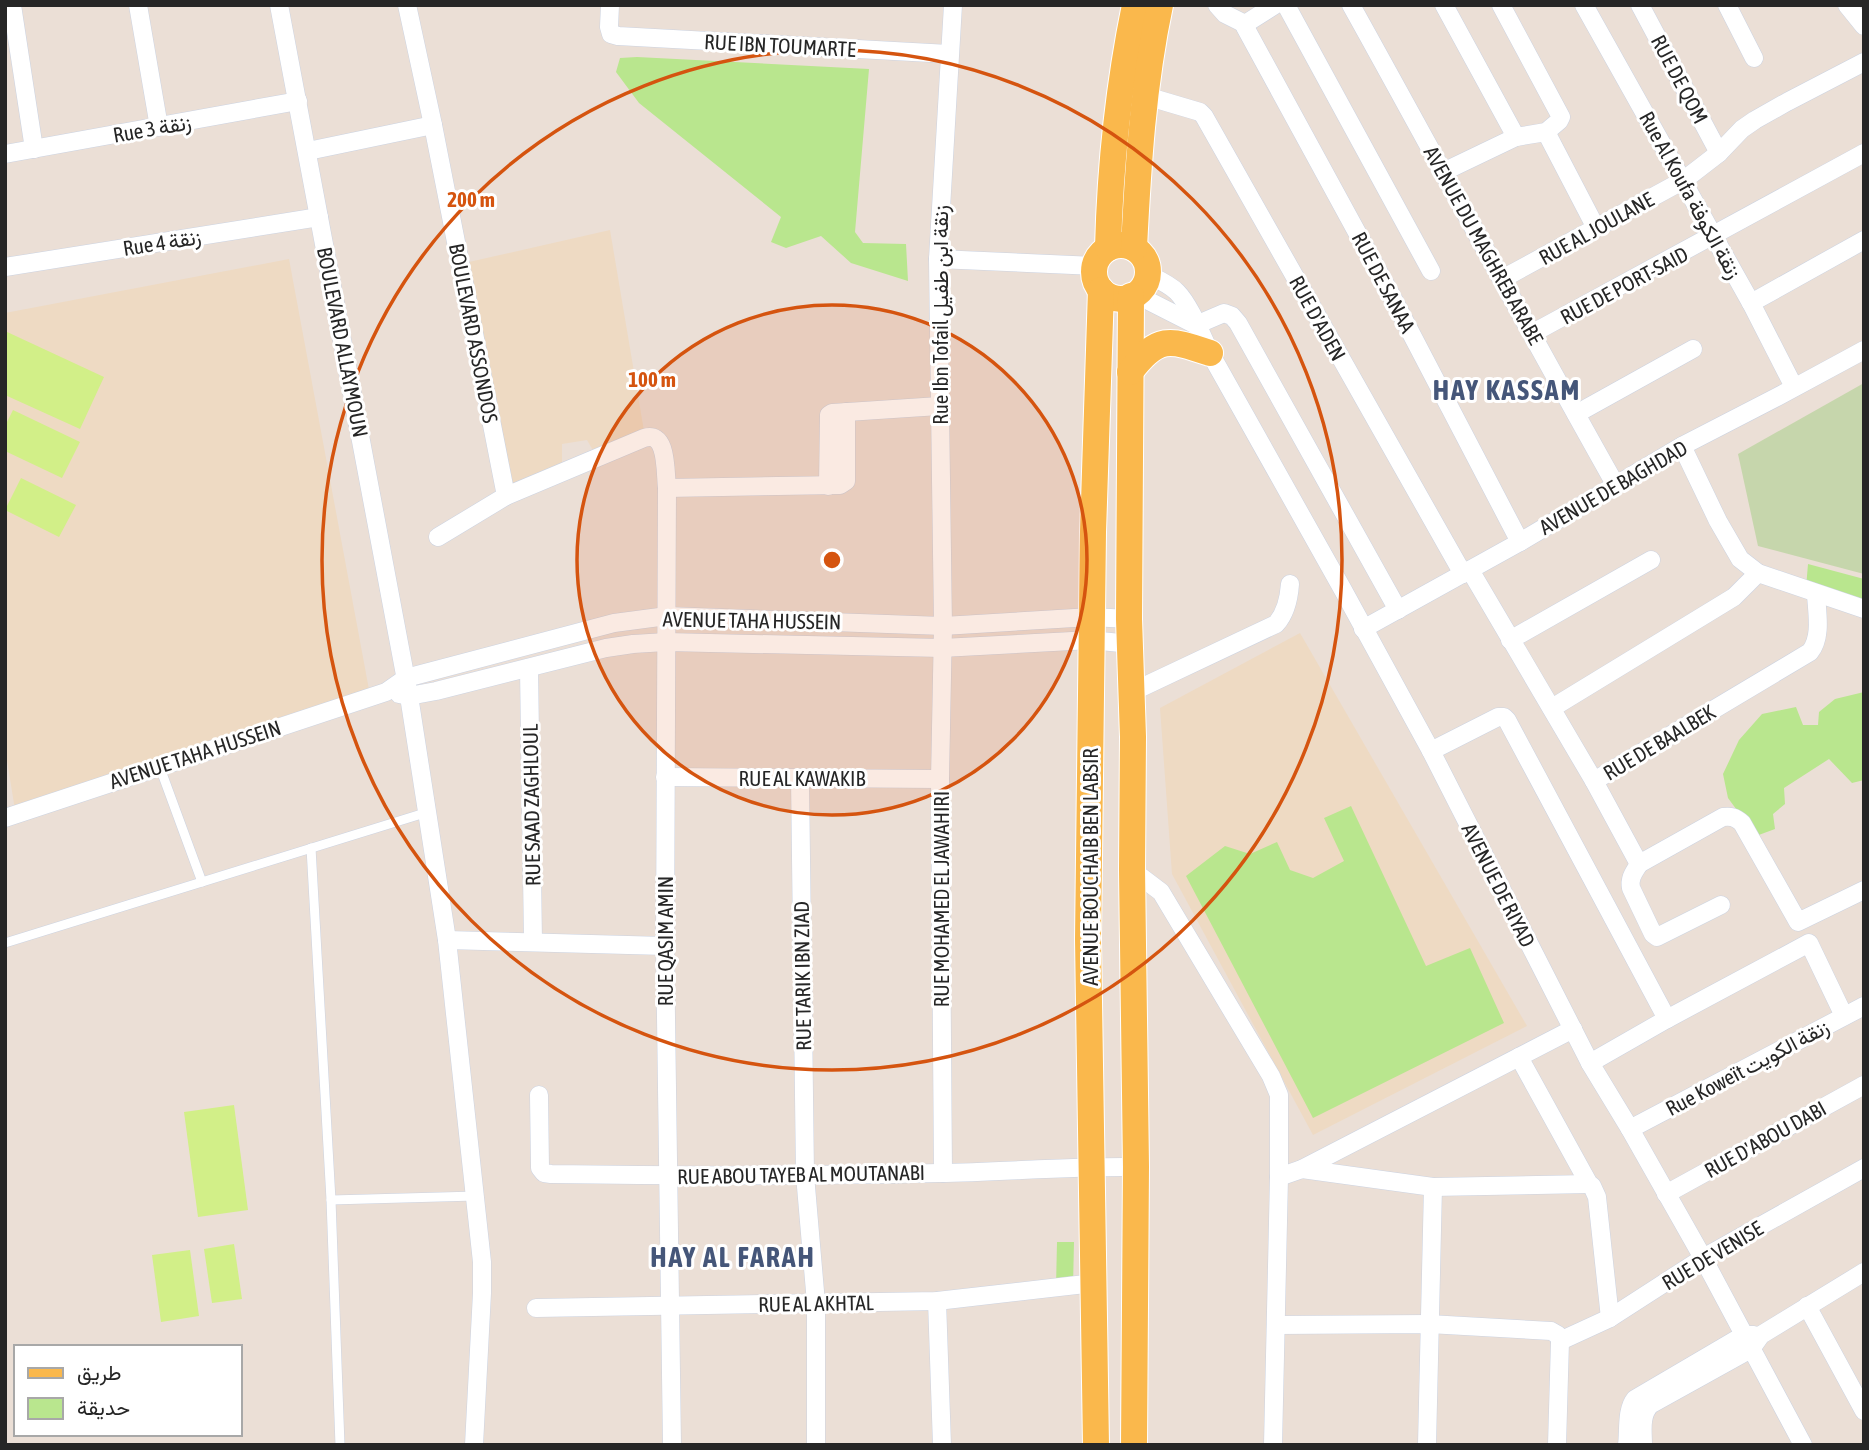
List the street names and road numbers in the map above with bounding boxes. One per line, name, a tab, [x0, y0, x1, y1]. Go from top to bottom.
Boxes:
street label: RUE IBN TOUMARTE	[704, 29, 856, 61]
street label: RUE DE QOM	[1647, 31, 1713, 127]
street label: Rue Al Koufa زنقة الكوفة	[1633, 107, 1747, 284]
street label: Rue 3 زنقة	[111, 109, 193, 149]
street label: AVENUE DU MAGHREB ARABE	[1420, 142, 1549, 348]
street label: RUE AL JOULANE	[1535, 187, 1657, 269]
street label: Rue Ibn Tofail زنقة ابن طفيل	[928, 205, 954, 425]
street label: Rue 4 زنقة	[121, 224, 203, 262]
street label: RUE DE SANAA	[1347, 228, 1421, 337]
street label: BOULEVARD ASSONDOS	[445, 241, 503, 425]
street label: RUE DE PORT-SAID	[1556, 241, 1692, 329]
street label: BOULEVARD ALLAYMOUN	[313, 245, 373, 439]
street label: RUE D'ADEN	[1285, 271, 1351, 365]
street label: AVENUE DE BAGHDAD	[1535, 435, 1691, 539]
street label: AVENUE TAHA HUSSEIN	[662, 606, 842, 634]
street label: RUE DE BAALBEK	[1599, 699, 1720, 785]
street label: AVENUE TAHA HUSSEIN	[106, 715, 284, 793]
street label: RUE SAAD ZAGHLOUL	[518, 724, 544, 886]
street label: AVENUE BOUCHAIB BEN LABSIR	[1078, 748, 1102, 986]
street label: RUE AL KAWAKIB	[739, 766, 865, 790]
street label: RUE MOHAMED EL JAWAHIRI	[929, 791, 953, 1007]
street label: AVENUE DE RIYAD	[1458, 819, 1540, 951]
street label: RUE QASIM AMIN	[653, 876, 677, 1006]
street label: RUE TARIK IBN ZIAD	[789, 901, 815, 1051]
street label: Rue Koweït زنقة الكويت	[1661, 1014, 1834, 1122]
street label: RUE D'ABOU DABI	[1700, 1096, 1830, 1182]
street label: RUE ABOU TAYEB AL MOUTANABI	[677, 1160, 925, 1188]
street label: RUE DE VENISE	[1657, 1216, 1767, 1294]
street label: RUE AL AKHTAL	[758, 1290, 874, 1316]

